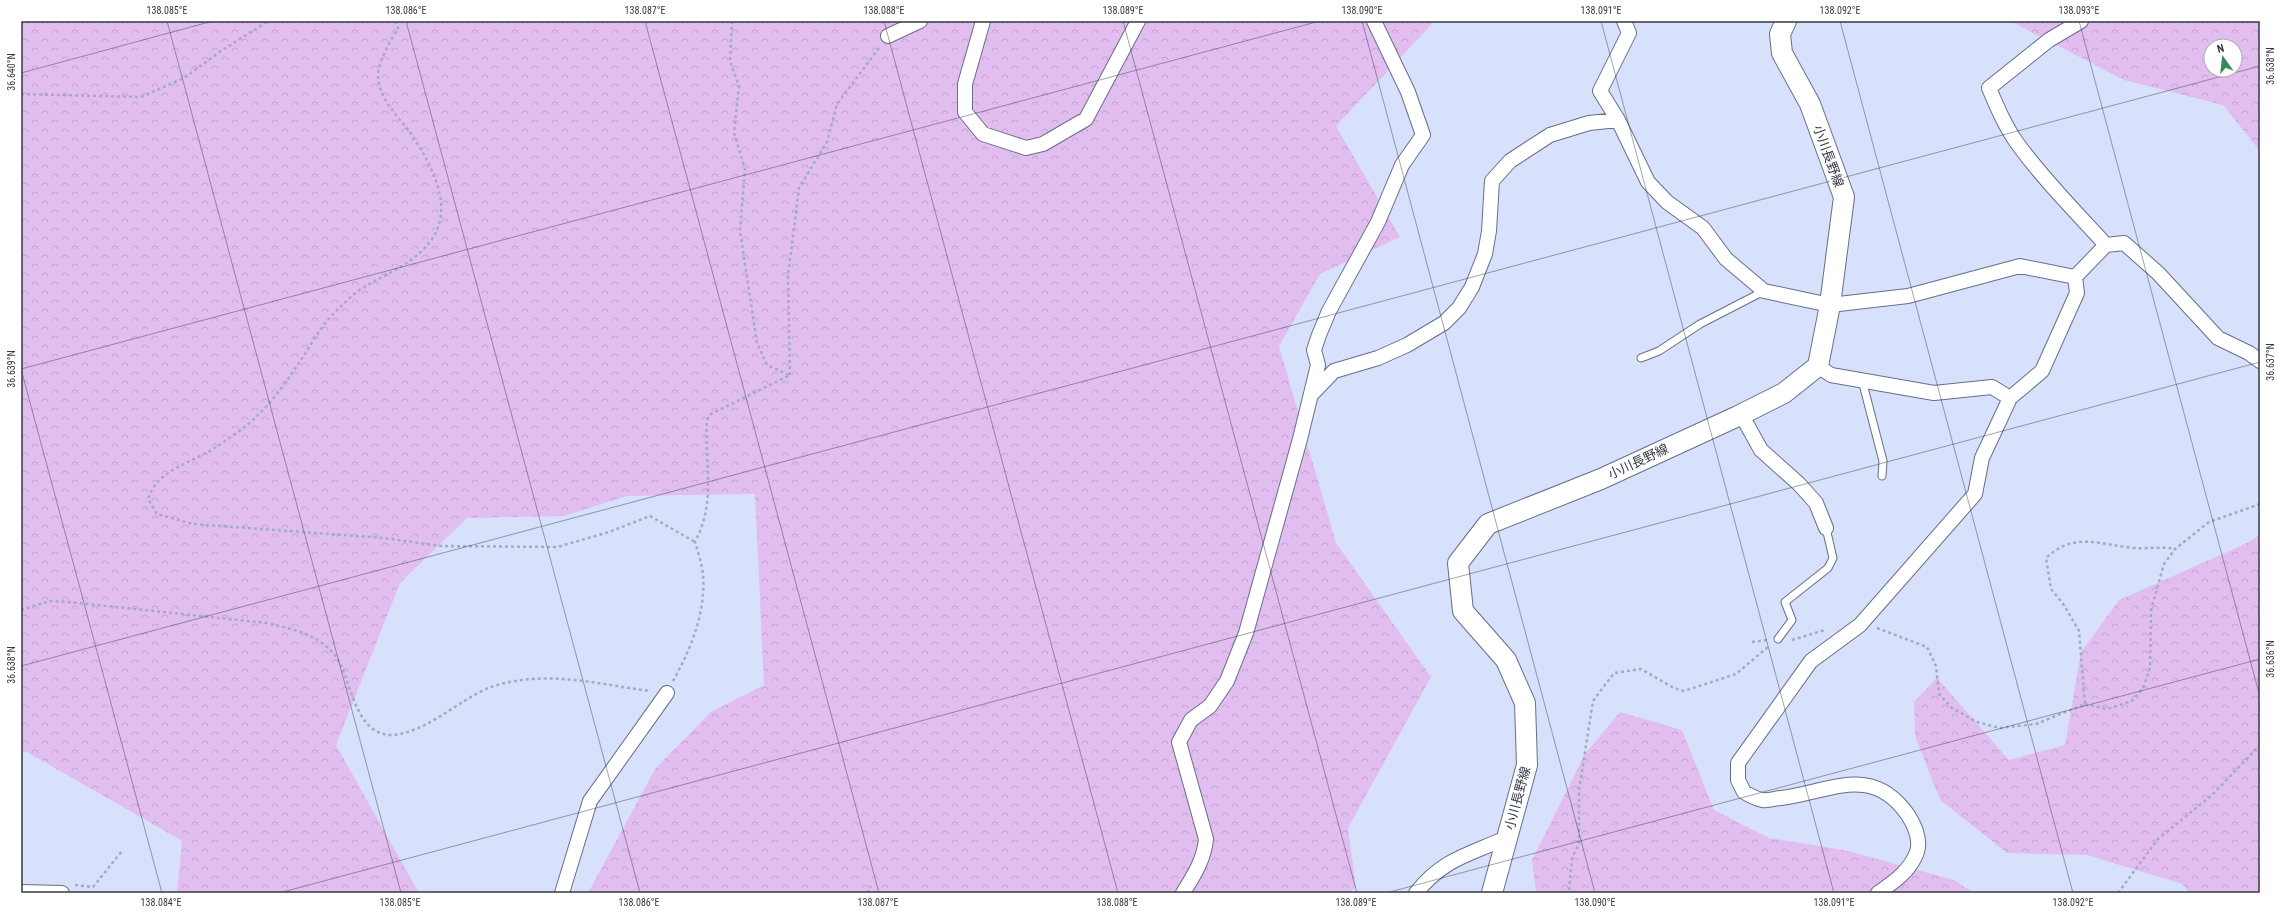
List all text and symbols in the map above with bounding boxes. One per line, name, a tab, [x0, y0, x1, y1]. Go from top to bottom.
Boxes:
text: 138.085°E	[147, 5, 188, 16]
text: 138.086°E	[386, 5, 427, 16]
text: 138.087°E	[625, 5, 666, 16]
text: 138.088°E	[864, 5, 905, 16]
text: 138.089°E	[1103, 5, 1144, 16]
text: 138.090°E	[1342, 5, 1383, 16]
text: 138.091°E	[1581, 5, 1622, 16]
text: 138.092°E	[1820, 5, 1861, 16]
text: 138.093°E	[2059, 5, 2100, 16]
north arrow	[2203, 38, 2243, 78]
text: N	[2216, 42, 2226, 56]
text: 36.638°N	[2265, 47, 2276, 85]
text: 36.640°N	[6, 53, 17, 91]
street label: 小川長野線	[1810, 123, 1847, 189]
text: 36.637°N	[2265, 343, 2276, 381]
text: 36.639°N	[6, 350, 17, 388]
street label: 小川長野線	[1606, 441, 1671, 482]
text: 36.636°N	[2265, 640, 2276, 678]
text: 36.638°N	[6, 646, 17, 684]
street label: 小川長野線	[1502, 765, 1533, 831]
text: 138.084°E	[141, 897, 182, 908]
text: 138.085°E	[380, 897, 421, 908]
text: 138.086°E	[619, 897, 660, 908]
text: 138.087°E	[858, 897, 899, 908]
text: 138.088°E	[1097, 897, 1138, 908]
text: 138.089°E	[1336, 897, 1377, 908]
text: 138.090°E	[1575, 897, 1616, 908]
text: 138.091°E	[1814, 897, 1855, 908]
text: 138.092°E	[2053, 897, 2094, 908]

